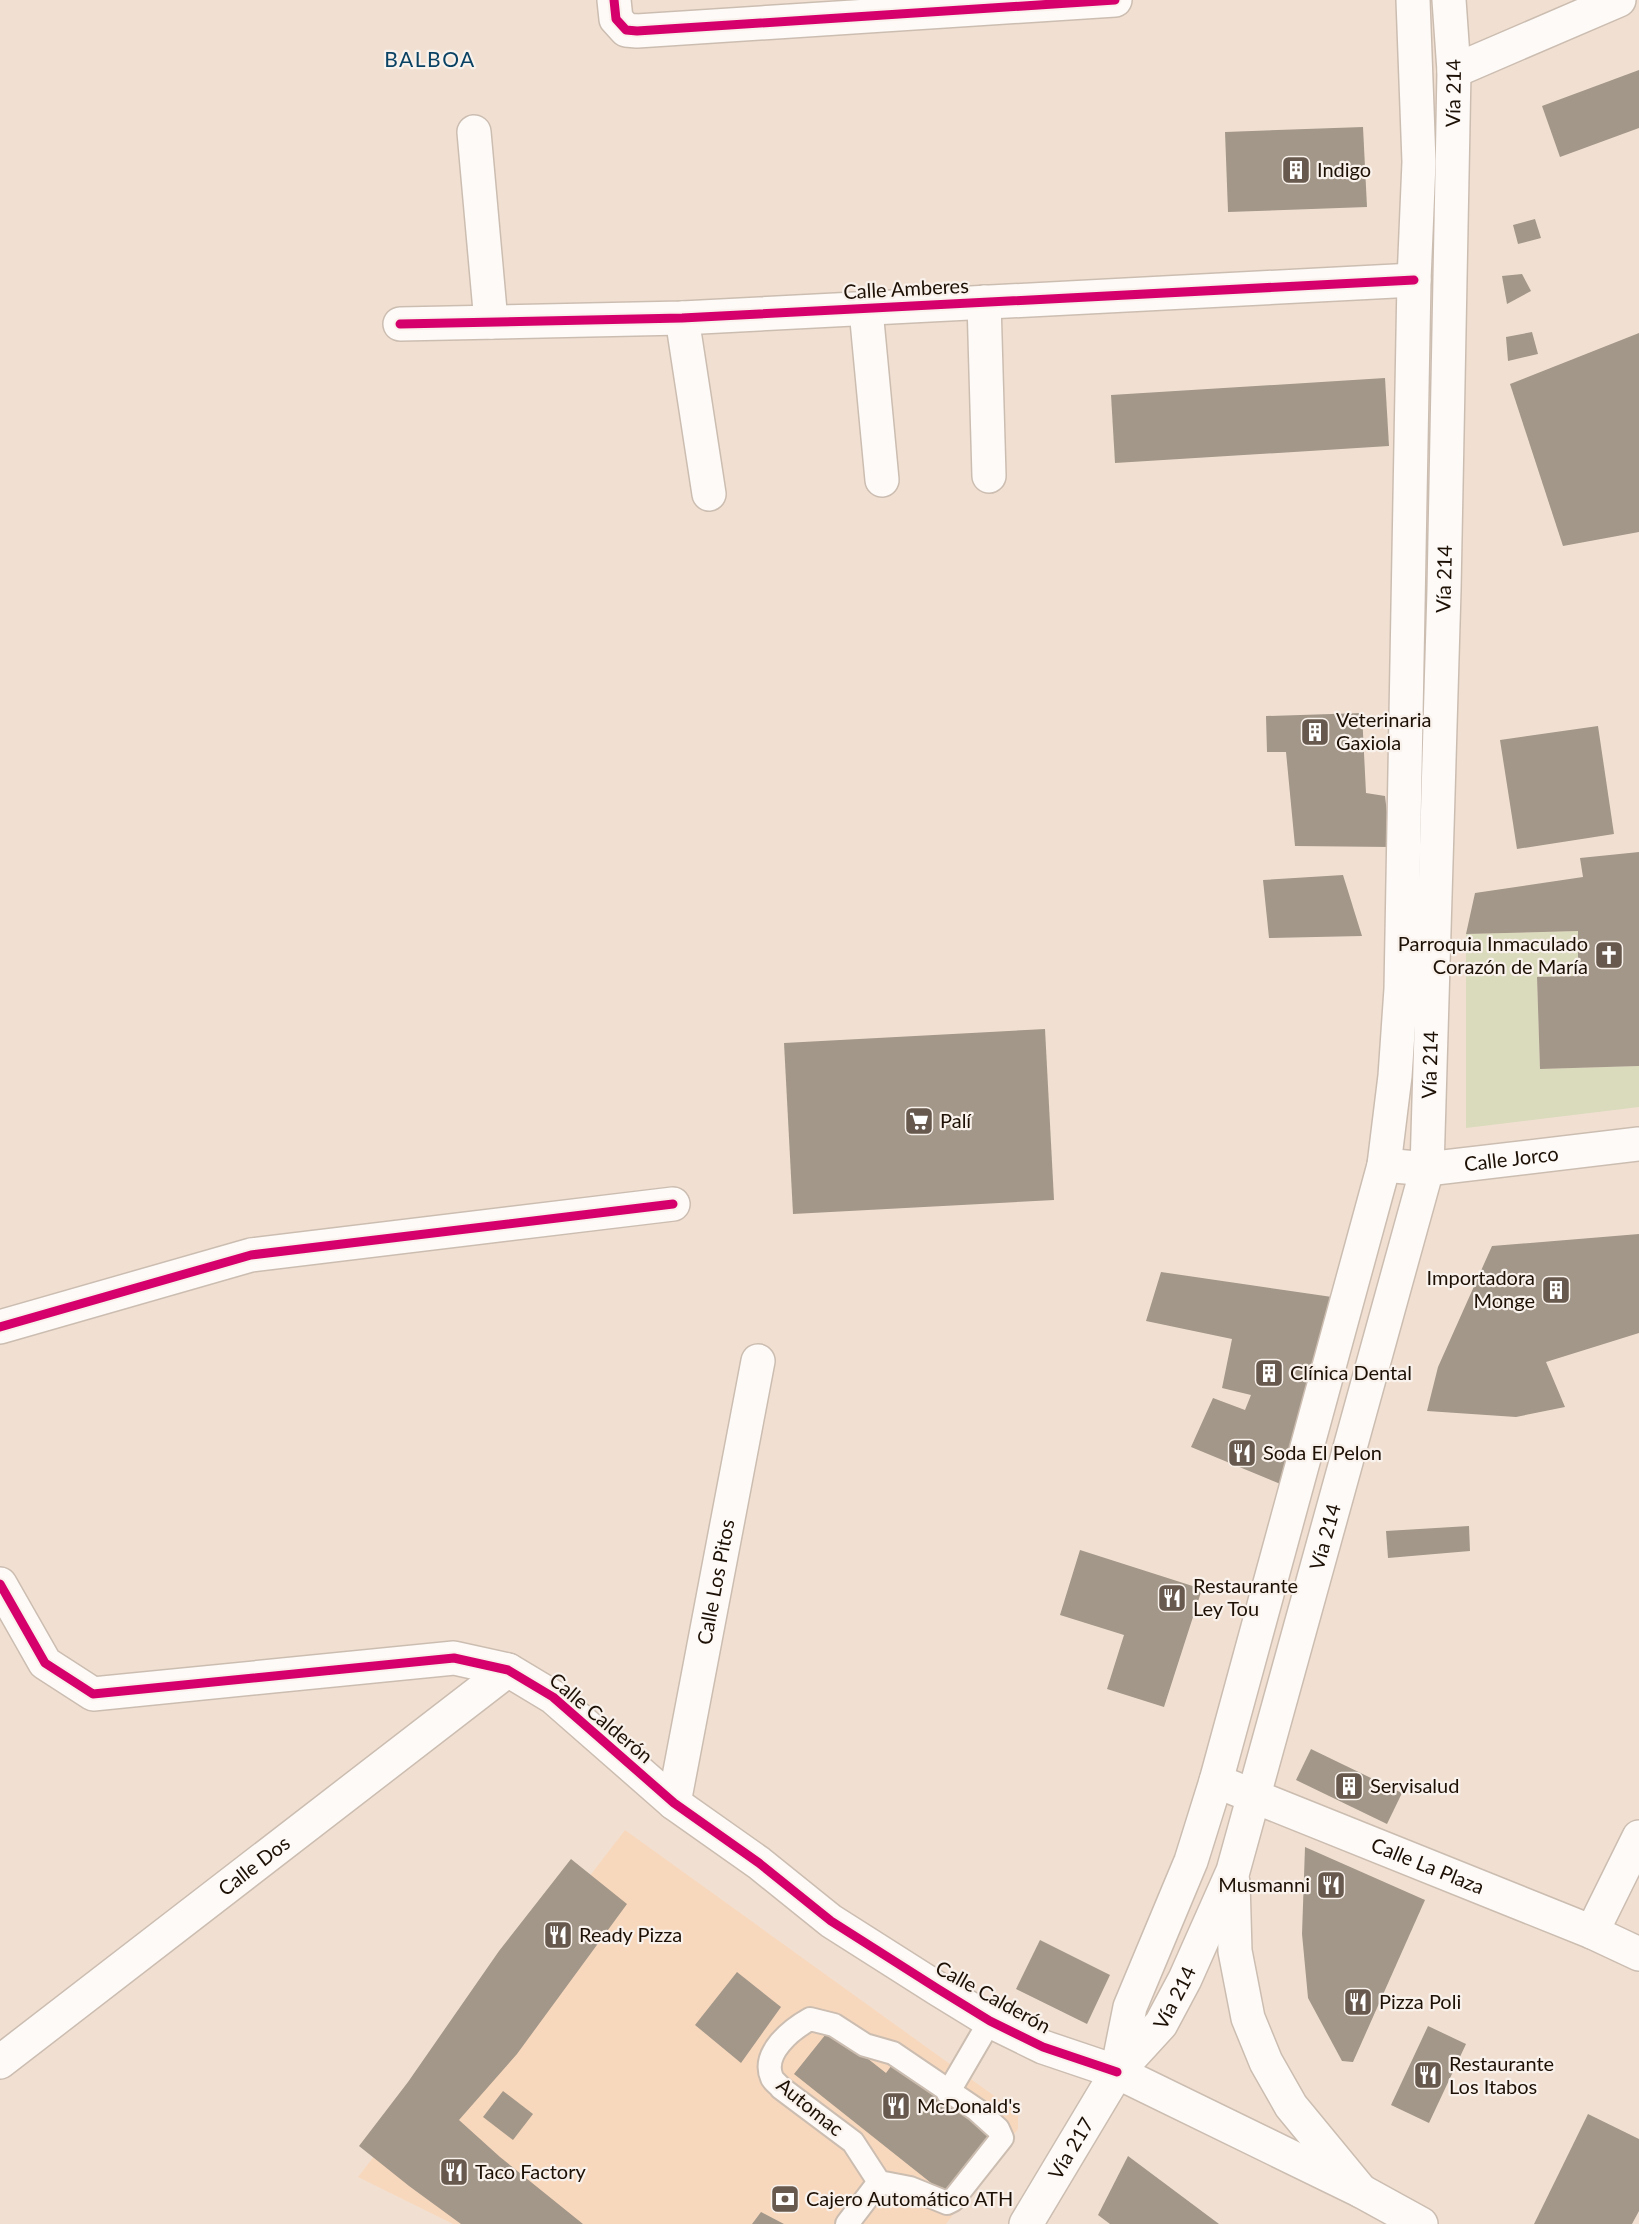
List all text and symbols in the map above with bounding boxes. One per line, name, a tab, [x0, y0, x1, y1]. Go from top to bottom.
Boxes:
district label: BALBOA	[384, 46, 476, 71]
street label: Vía 214	[1440, 58, 1465, 127]
building icon: Indigo	[1280, 154, 1312, 186]
place label: Indigo	[1317, 157, 1371, 181]
street label: Calle Amberes	[843, 273, 969, 303]
street label: Vía 214	[1430, 544, 1456, 613]
place label: Veterinaria Gaxiola	[1336, 707, 1431, 754]
building icon: Veterinaria Gaxiola	[1299, 716, 1331, 748]
place label: Parroquia Inmaculado Corazón de María	[1398, 931, 1588, 978]
church icon: Parroquia Inmaculado Corazón de María	[1593, 939, 1625, 971]
street label: Vía 214	[1416, 1030, 1442, 1099]
supermarket icon: Palí	[903, 1105, 935, 1137]
place label: Palí	[940, 1108, 972, 1132]
street label: Calle Jorco	[1463, 1141, 1560, 1176]
place label: Importadora Monge	[1427, 1265, 1535, 1312]
building icon: Importadora Monge	[1540, 1274, 1572, 1306]
building icon: Clínica Dental	[1253, 1357, 1285, 1389]
place label: Clínica Dental	[1290, 1360, 1412, 1384]
restaurant icon: Soda El Pelon	[1226, 1437, 1258, 1469]
place label: Soda El Pelon	[1263, 1440, 1382, 1464]
street label: Vía 214	[1304, 1500, 1345, 1573]
street label: Calle Los Pitos	[691, 1517, 739, 1646]
place label: Restaurante Ley Tou	[1193, 1573, 1298, 1620]
restaurant icon: Restaurante Ley Tou	[1156, 1582, 1188, 1614]
street label: Calle Calderón	[545, 1667, 658, 1767]
building icon: Servisalud	[1333, 1770, 1365, 1802]
place label: Servisalud	[1370, 1773, 1459, 1797]
street label: Calle Dos	[213, 1830, 294, 1900]
street label: Calle La Plaza	[1368, 1832, 1488, 1898]
restaurant icon: Musmanni	[1315, 1869, 1347, 1901]
place label: Musmanni	[1218, 1872, 1310, 1896]
restaurant icon: Ready Pizza	[542, 1919, 574, 1951]
place label: Ready Pizza	[579, 1922, 682, 1946]
street label: Calle Calderón	[932, 1955, 1055, 2038]
street label: Vía 214	[1148, 1962, 1200, 2033]
restaurant icon: Pizza Poli	[1342, 1986, 1374, 2018]
place label: Pizza Poli	[1379, 1989, 1461, 2013]
place label: Restaurante Los Itabos	[1449, 2051, 1554, 2098]
restaurant icon: Restaurante Los Itabos	[1412, 2059, 1444, 2091]
street label: Automac	[772, 2072, 849, 2141]
restaurant icon: McDonald's	[880, 2090, 912, 2122]
place label: McDonald's	[917, 2093, 1021, 2117]
street label: Vía 217	[1043, 2113, 1098, 2183]
restaurant icon: Taco Factory	[438, 2156, 470, 2188]
place label: Taco Factory	[475, 2159, 586, 2183]
bank icon: Cajero Automático ATH	[769, 2183, 801, 2215]
place label: Cajero Automático ATH	[806, 2186, 1013, 2210]

